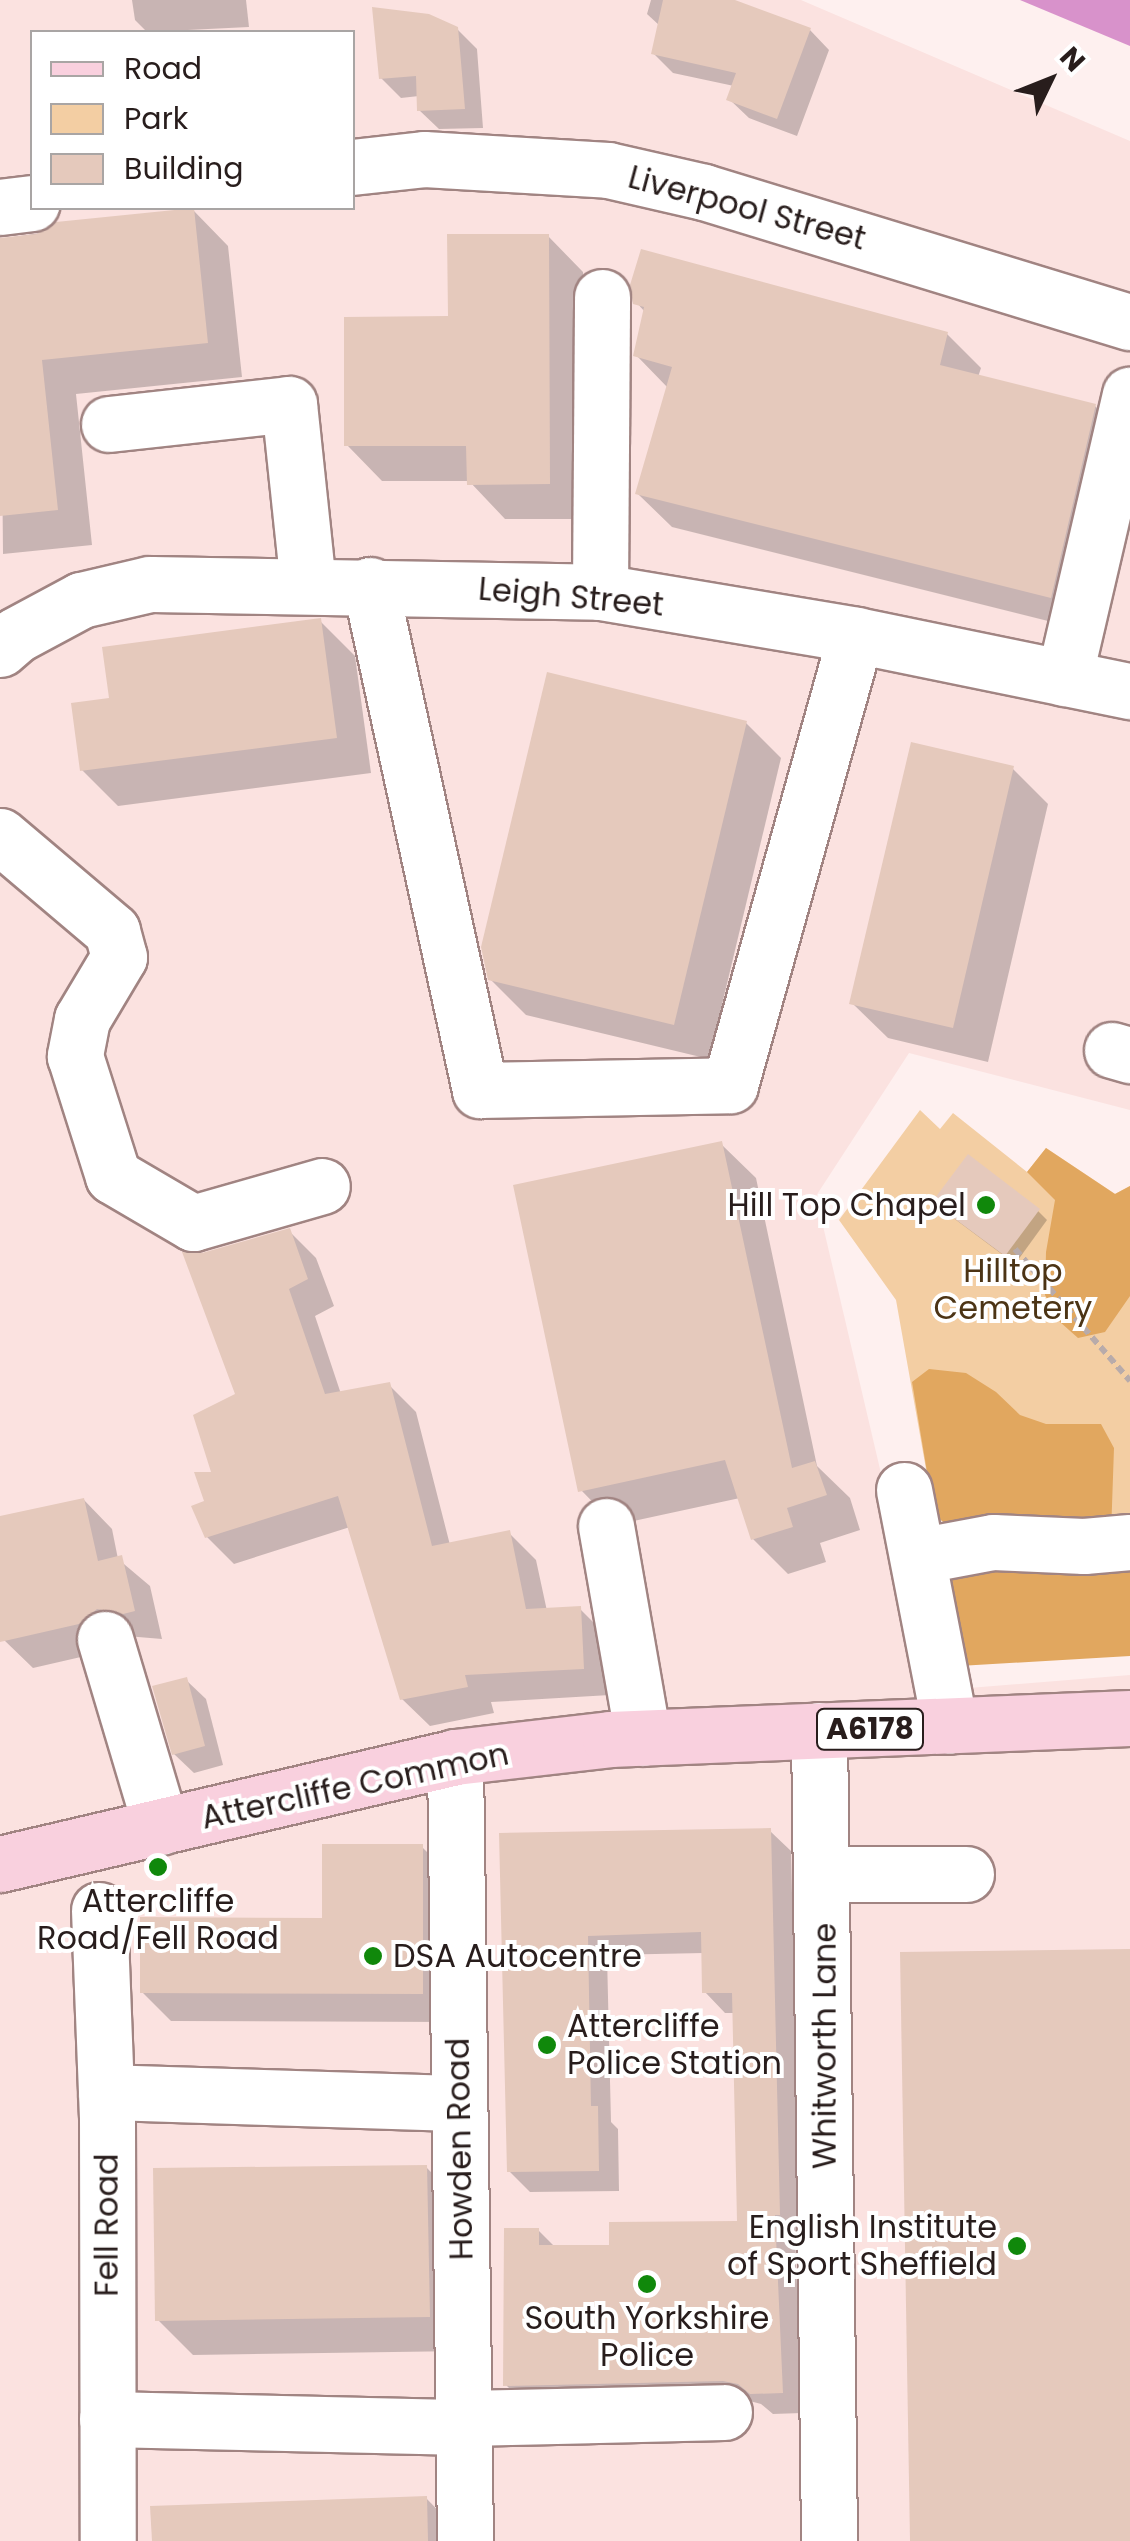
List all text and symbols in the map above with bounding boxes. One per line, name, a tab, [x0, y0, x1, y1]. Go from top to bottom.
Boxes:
legend	[30, 30, 355, 210]
north arrow	[1000, 30, 1100, 130]
text: N	[1051, 38, 1094, 80]
text: Road	[124, 47, 202, 90]
text: Park	[124, 97, 188, 140]
text: Building	[124, 147, 244, 190]
street label: Liverpool Street	[624, 158, 870, 258]
street label: Leigh Street	[477, 570, 665, 624]
place label: Hill Top Chapel	[728, 1186, 966, 1224]
marker: Hill Top Chapel	[975, 1194, 997, 1216]
park label: Hilltop Cemetery	[934, 1253, 1092, 1328]
road number: A6178	[815, 1704, 925, 1754]
street label: Attercliffe Common	[198, 1735, 512, 1837]
marker: Attercliffe Road/Fell Road	[147, 1856, 169, 1878]
place label: Attercliffe Road/Fell Road	[37, 1883, 279, 1958]
street label: Whitworth Lane	[806, 1923, 844, 2169]
place label: DSA Autocentre	[393, 1937, 642, 1975]
marker: DSA Autocentre	[362, 1945, 384, 1967]
place label: Attercliffe Police Station	[567, 2008, 782, 2083]
marker: Attercliffe Police Station	[536, 2034, 558, 2056]
street label: Howden Road	[439, 2037, 481, 2261]
street label: Fell Road	[88, 2153, 126, 2297]
place label: English Institute of Sport Sheffield	[727, 2209, 997, 2284]
marker: English Institute of Sport Sheffield	[1006, 2235, 1028, 2257]
marker: South Yorkshire Police	[636, 2273, 658, 2295]
place label: South Yorkshire Police	[525, 2300, 769, 2375]

